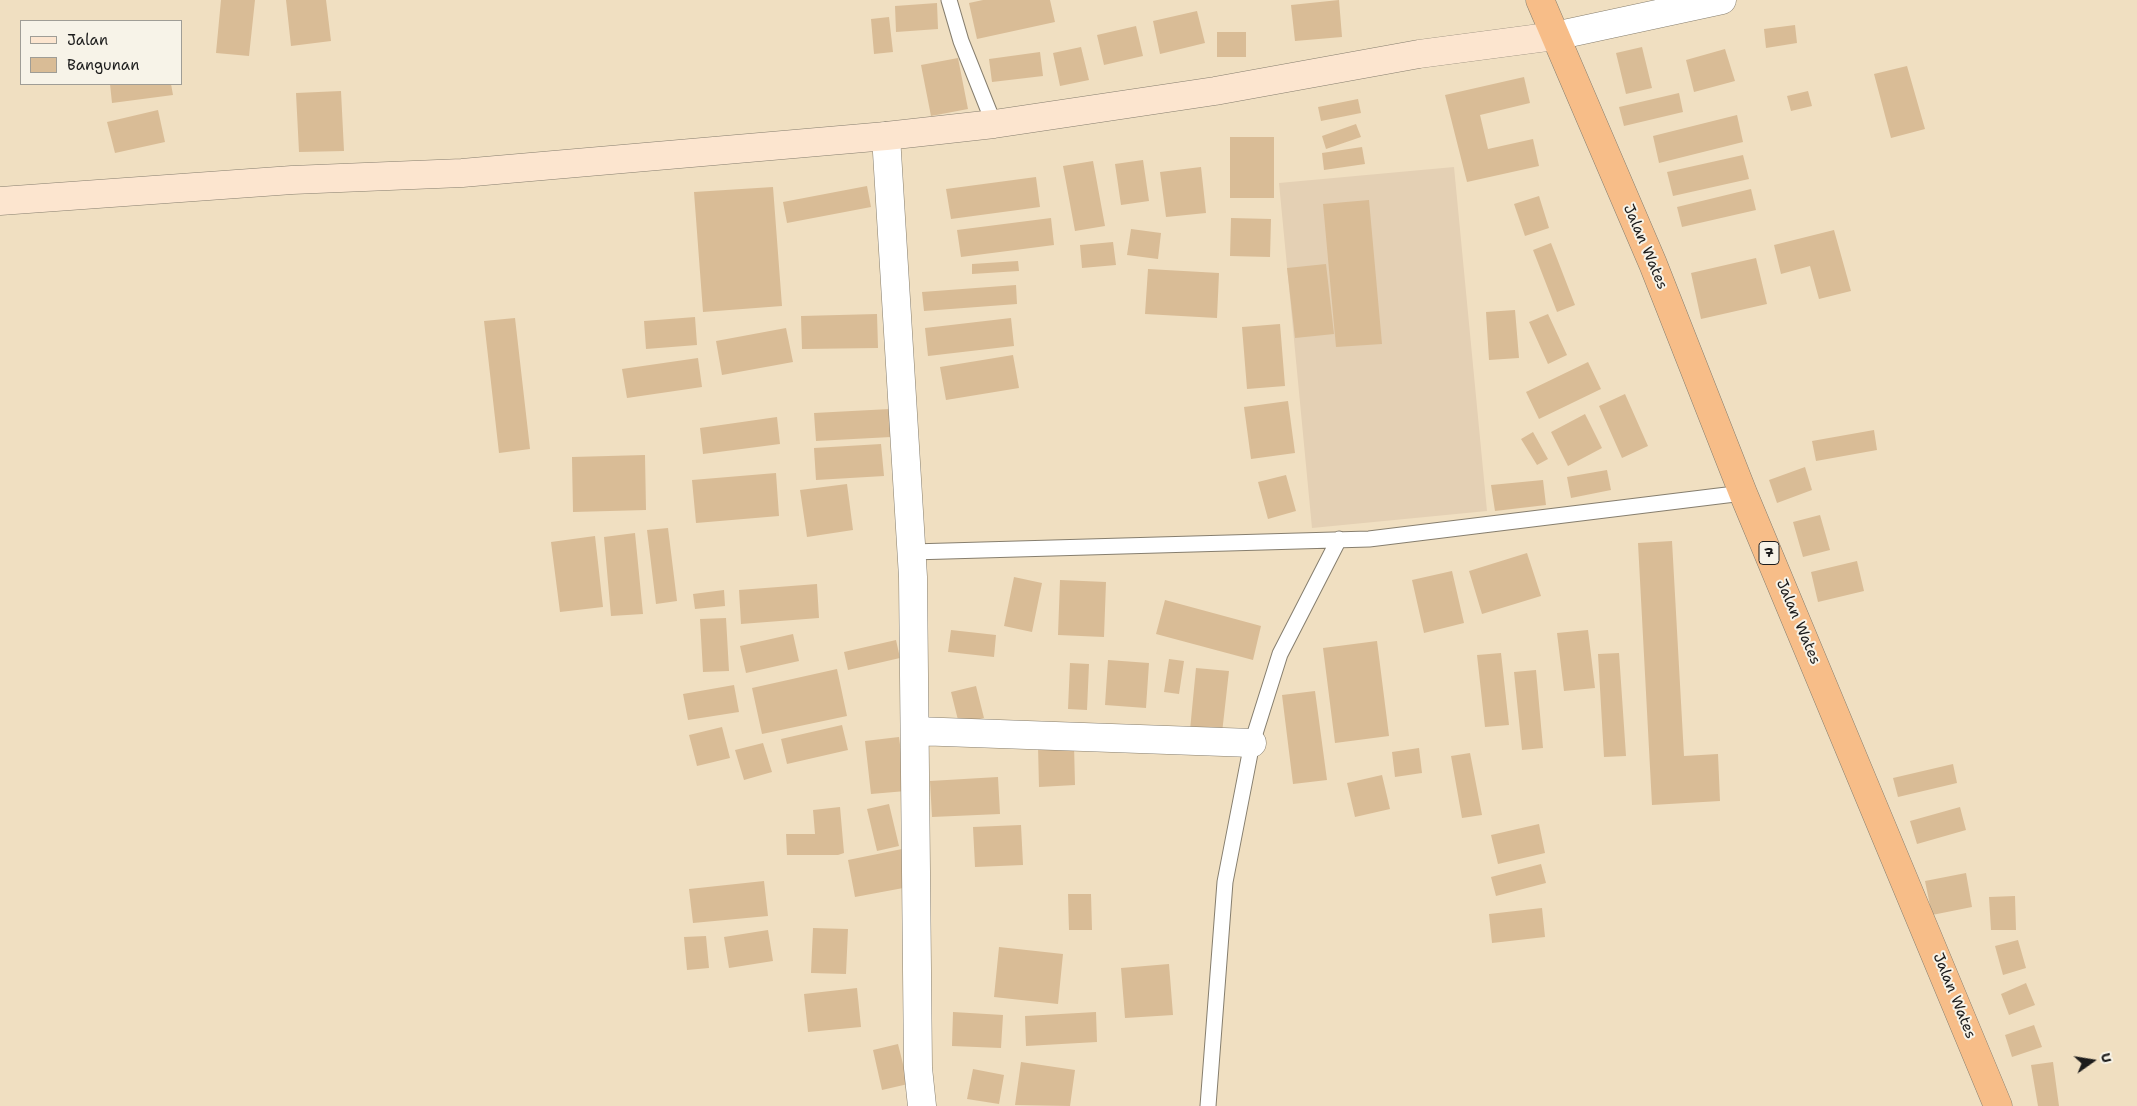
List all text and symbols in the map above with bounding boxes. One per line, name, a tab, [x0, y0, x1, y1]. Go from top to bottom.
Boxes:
legend	[20, 20, 182, 85]
text: Jalan	[67, 30, 108, 50]
text: Bangunan	[67, 55, 139, 75]
street label: Jalan Wates	[1619, 202, 1671, 292]
road number: 7	[1759, 542, 1779, 564]
street label: Jalan Wates	[1772, 577, 1824, 667]
street label: Jalan Wates	[1929, 950, 1979, 1042]
north arrow	[2067, 1036, 2117, 1086]
text: U	[2097, 1051, 2116, 1064]

